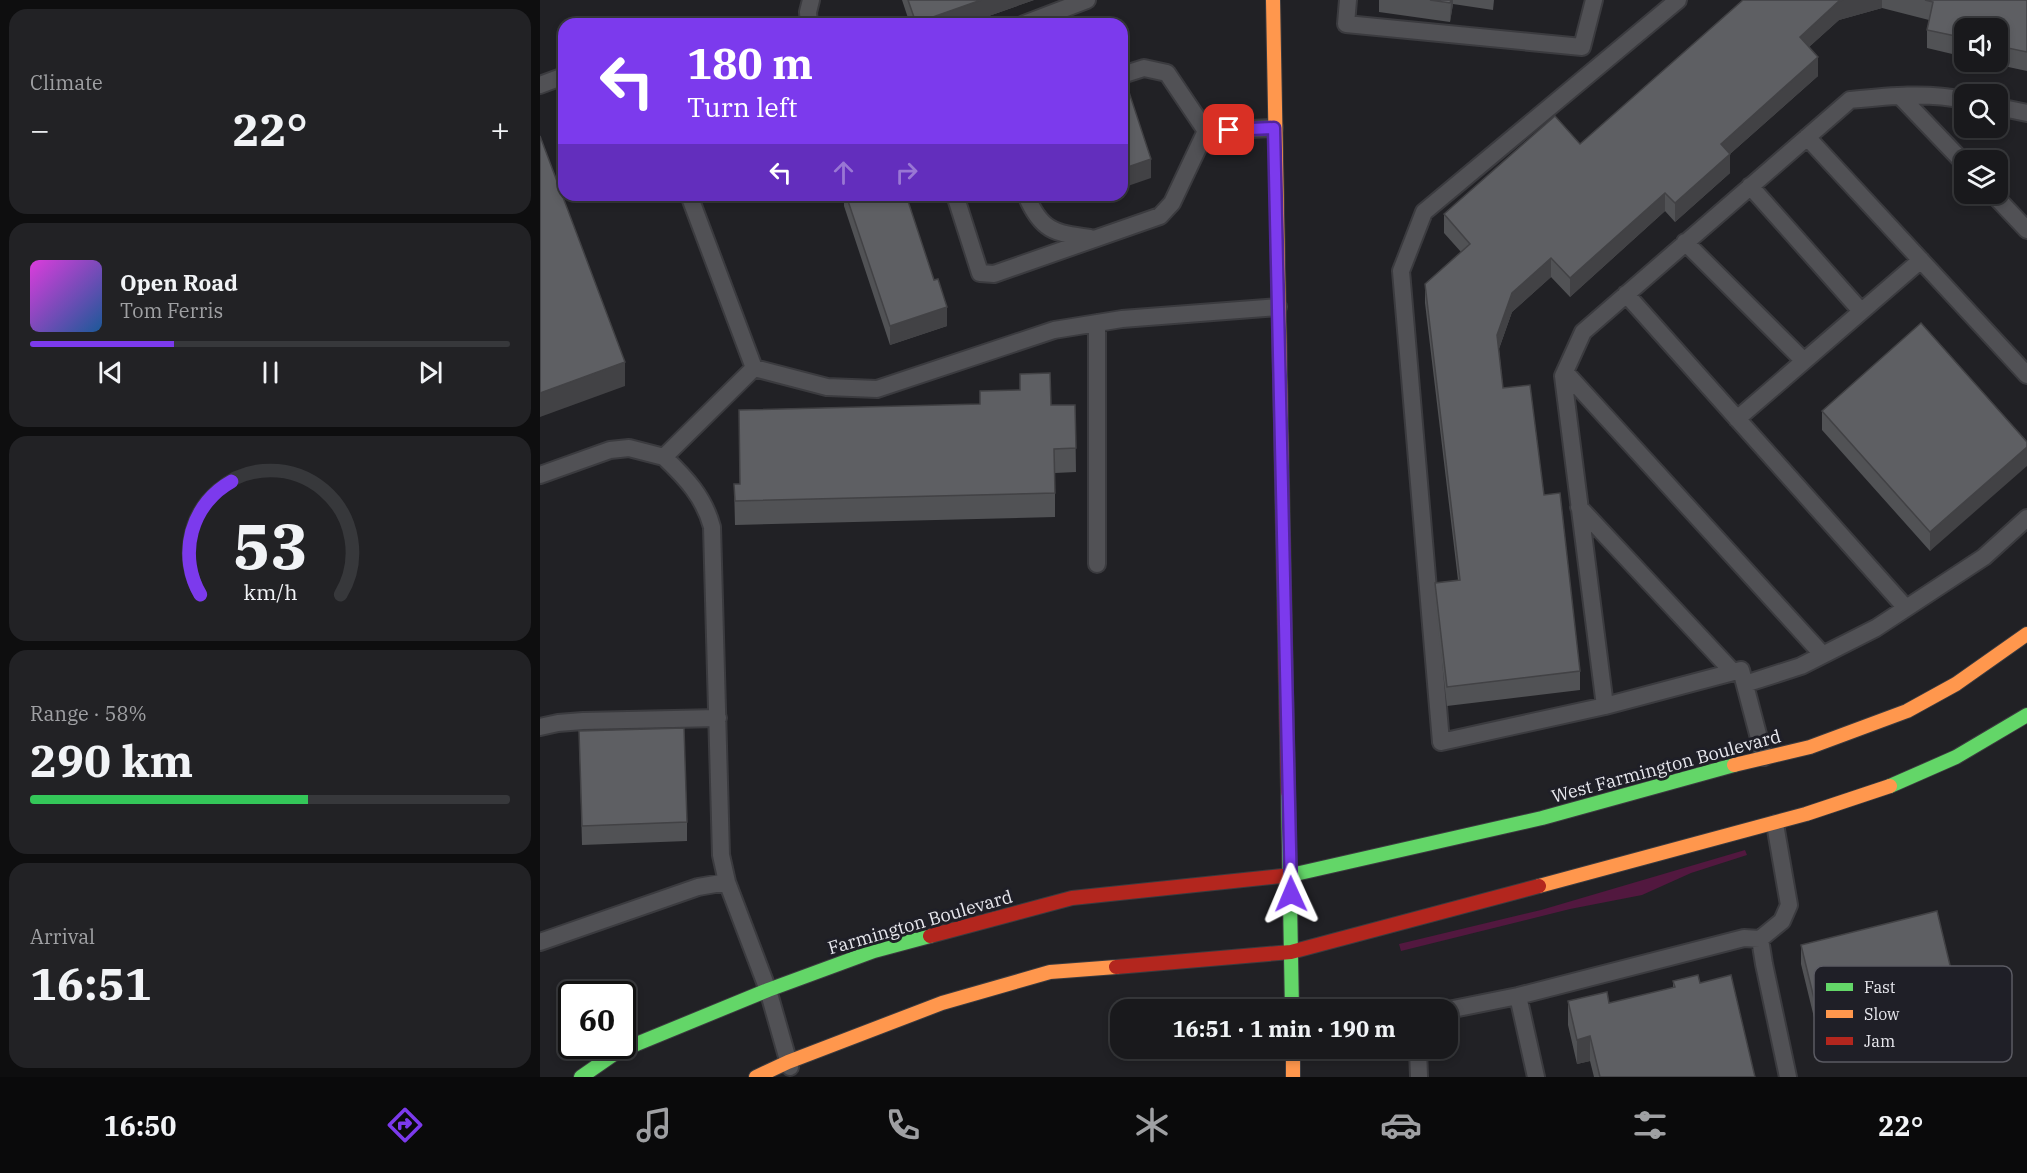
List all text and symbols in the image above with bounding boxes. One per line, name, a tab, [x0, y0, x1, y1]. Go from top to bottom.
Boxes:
map controls	[1954, 18, 2008, 204]
button: sound	[1954, 18, 2008, 72]
text: 180 m	[687, 36, 813, 91]
icon: left	[588, 42, 666, 120]
text: Climate	[30, 69, 103, 96]
button: search	[1954, 84, 2008, 138]
text: Turn left	[687, 89, 798, 124]
text: 22°	[232, 100, 308, 158]
pin	[1203, 104, 1254, 155]
text: −	[30, 108, 50, 151]
text: +	[490, 108, 510, 151]
icon: arrive	[1212, 113, 1245, 146]
button: layers	[1954, 150, 2008, 204]
icon: left	[764, 156, 797, 189]
icon: ahead	[827, 156, 860, 189]
icon: right	[890, 156, 923, 189]
text: Open Road	[120, 268, 238, 297]
text: Tom Ferris	[120, 297, 223, 324]
icon: previous	[94, 356, 127, 389]
icon: pause	[254, 356, 287, 389]
icon: next	[414, 356, 447, 389]
text: 53	[233, 506, 307, 587]
text: km/h	[243, 579, 297, 607]
text: Range · 58%	[30, 700, 147, 727]
street label: West Farmington Boulevard	[1549, 724, 1783, 808]
text: 290 km	[30, 731, 193, 789]
position arrow	[1259, 862, 1323, 926]
street label: Farmington Boulevard	[825, 885, 1015, 959]
text: Arrival	[30, 923, 95, 950]
text: 16:51	[30, 954, 152, 1012]
legend	[1814, 966, 2012, 1062]
text: Fast	[1864, 977, 1896, 997]
speed limit sign: 60	[558, 981, 636, 1059]
text: Slow	[1864, 1004, 1900, 1024]
text: 16:51 · 1 min · 190 m	[1172, 1014, 1396, 1043]
text: Jam	[1864, 1031, 1895, 1051]
icon: directions	[384, 1104, 426, 1146]
icon: music	[633, 1104, 675, 1146]
icon: phone	[882, 1104, 924, 1146]
icon: climate	[1131, 1104, 1173, 1146]
icon: car	[1380, 1104, 1422, 1146]
icon: filters	[1629, 1104, 1671, 1146]
text: 16:50	[104, 1108, 177, 1143]
text: 22°	[1878, 1108, 1923, 1143]

